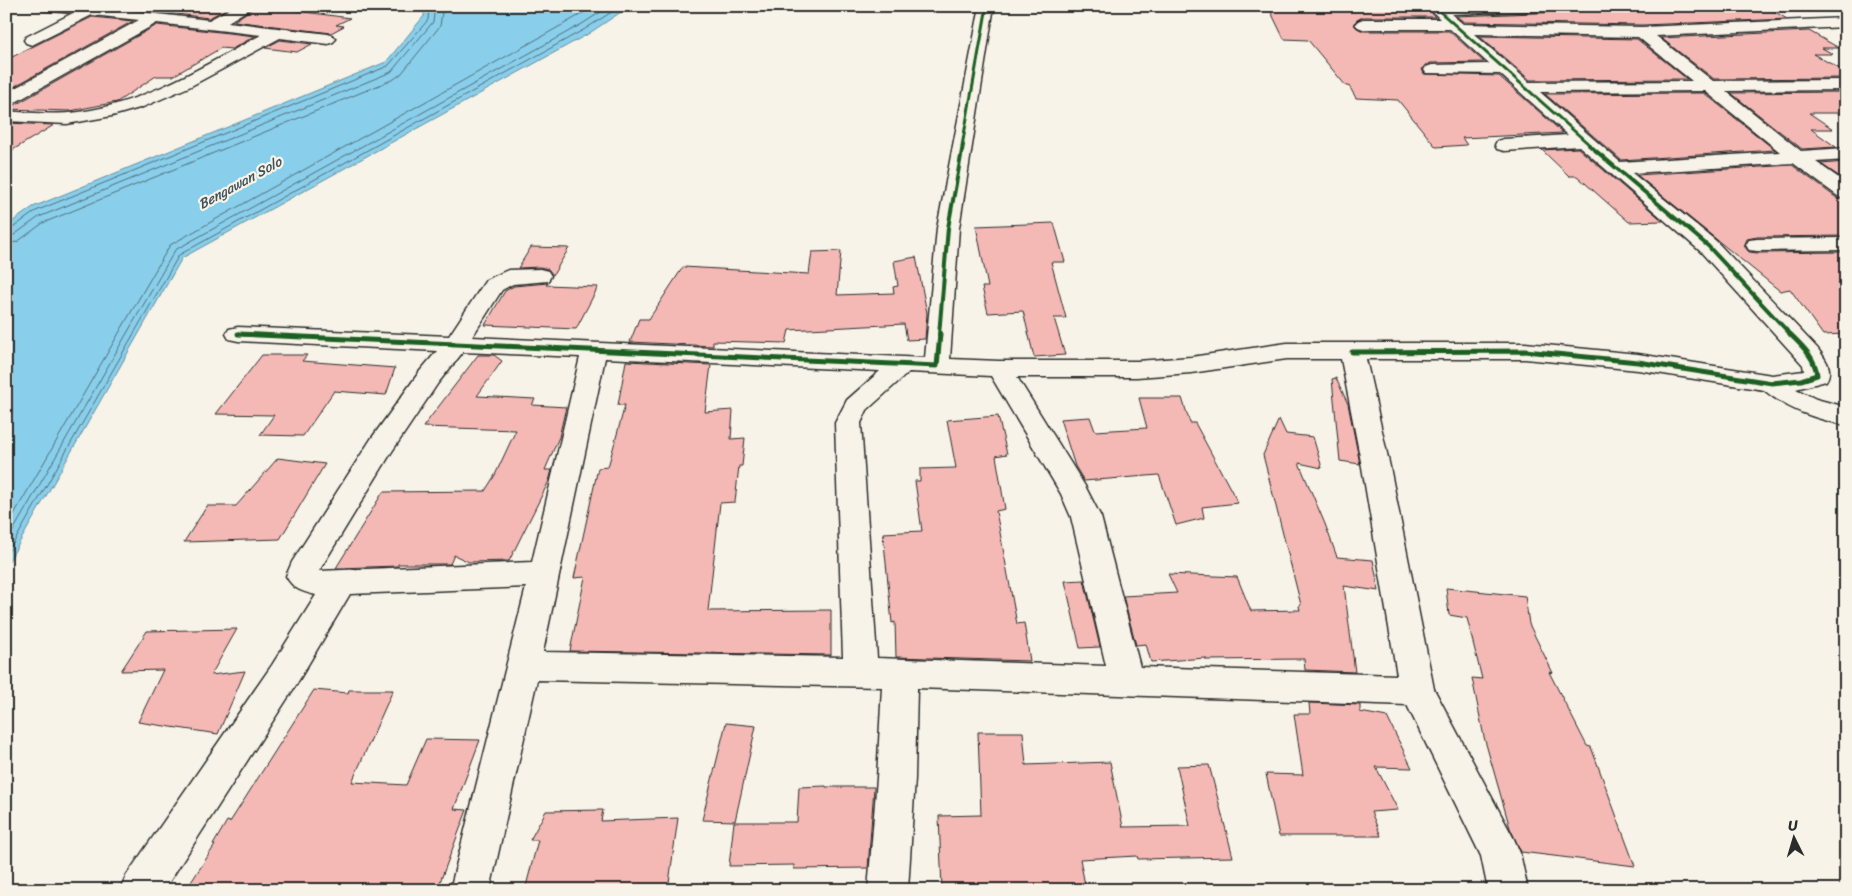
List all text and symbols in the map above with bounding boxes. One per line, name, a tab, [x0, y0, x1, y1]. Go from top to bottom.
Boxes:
water label: Bengawan Solo	[193, 149, 287, 216]
text: U	[1787, 813, 1799, 838]
north arrow	[1770, 814, 1820, 864]

